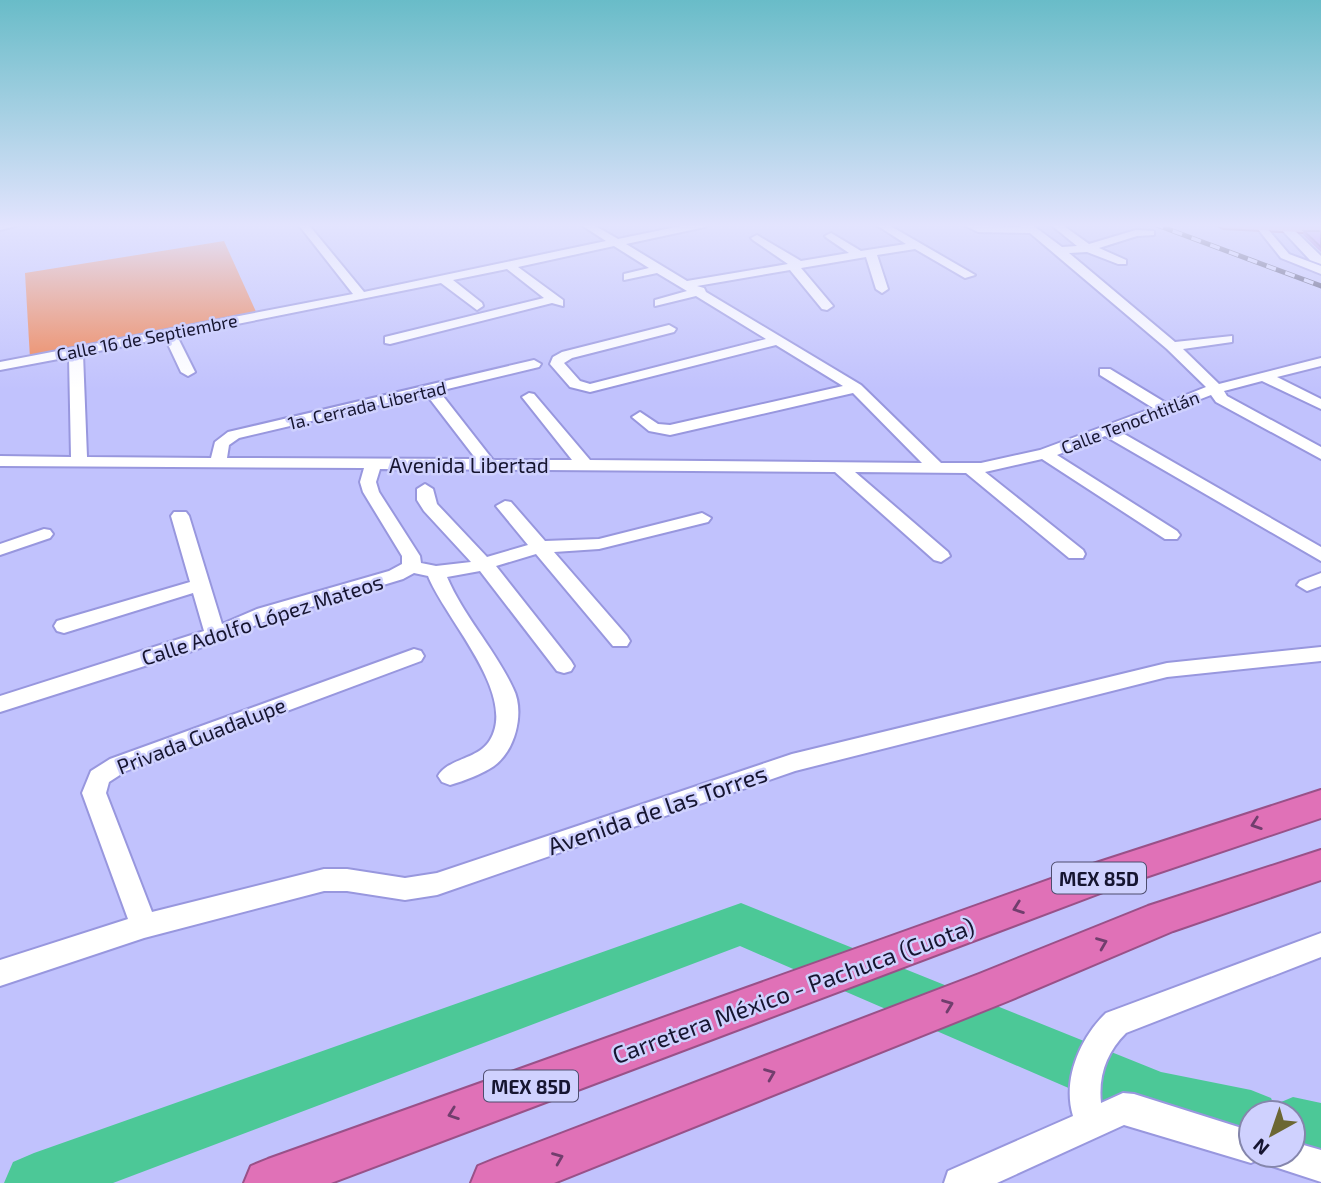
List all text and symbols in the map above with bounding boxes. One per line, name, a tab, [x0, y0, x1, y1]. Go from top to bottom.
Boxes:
street label: Calle 16 de Septiembre	[55, 309, 239, 365]
street label: 1a. Cerrada Libertad	[286, 376, 448, 434]
street label: Calle Tenochtitlán	[1058, 386, 1202, 458]
street label: Avenida Libertad	[389, 452, 549, 477]
street label: Calle Adolfo López Mateos	[138, 568, 386, 670]
street label: Privada Guadalupe	[113, 691, 289, 779]
street label: Avenida de las Torres	[543, 758, 771, 860]
one-way arrow	[1250, 816, 1262, 830]
road number: MEX 85D	[1052, 862, 1146, 894]
one-way arrow	[1013, 900, 1025, 914]
street label: Carretera México - Pachuca (Cuota)	[608, 911, 978, 1069]
one-way arrow	[1095, 938, 1107, 952]
one-way arrow	[942, 999, 954, 1013]
one-way arrow	[763, 1069, 775, 1083]
road number: MEX 85D	[484, 1070, 578, 1102]
north arrow	[1237, 1099, 1307, 1169]
one-way arrow	[448, 1106, 460, 1120]
text: N	[1248, 1134, 1273, 1161]
one-way arrow	[552, 1152, 564, 1166]

